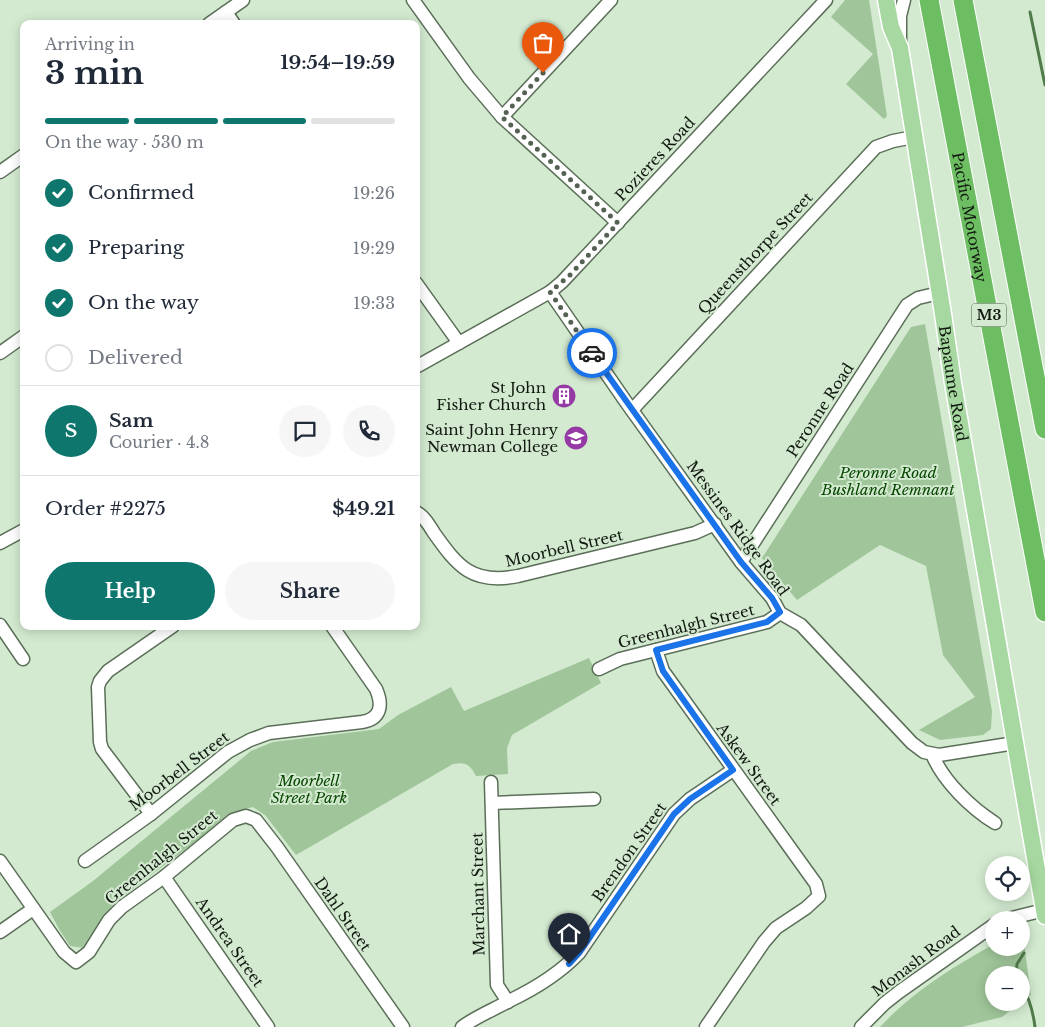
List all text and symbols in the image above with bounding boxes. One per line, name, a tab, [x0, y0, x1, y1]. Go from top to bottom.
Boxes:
pin	[522, 22, 564, 73]
icon: bag	[529, 29, 557, 57]
text: Arriving in	[45, 34, 135, 54]
text: 19:54–19:59	[280, 51, 395, 74]
text: 3 min	[45, 53, 144, 93]
street label: Pozieres Road	[611, 113, 699, 205]
text: On the way · 530 m	[45, 132, 204, 152]
street label: Pacific Motorway	[948, 150, 992, 284]
icon: check	[45, 179, 73, 207]
text: Confirmed	[88, 181, 194, 204]
text: 19:26	[353, 183, 395, 203]
street label: Queensthorpe Street	[694, 188, 817, 318]
icon: check	[45, 234, 73, 262]
text: Preparing	[88, 236, 184, 259]
text: 19:29	[353, 238, 395, 258]
icon: check	[45, 289, 73, 317]
text: On the way	[88, 291, 199, 314]
text: 19:33	[353, 293, 395, 313]
road number: M3	[972, 304, 1006, 326]
street label: Bapaume Road	[935, 324, 972, 443]
courier	[567, 328, 617, 378]
icon: car	[578, 339, 606, 367]
text: Delivered	[88, 346, 183, 369]
street label: Peronne Road	[782, 359, 858, 461]
place label: St John Fisher Church	[436, 378, 546, 414]
building icon: St John Fisher Church	[551, 383, 577, 409]
button: chat	[279, 405, 331, 457]
button: phone	[343, 405, 395, 457]
text: Sam	[109, 409, 154, 432]
text: S	[65, 419, 77, 442]
place label: Saint John Henry Newman College	[425, 420, 558, 456]
school or university icon: Saint John Henry Newman College	[563, 425, 589, 451]
text: Courier · 4.8	[109, 432, 210, 452]
street label: Messines Ridge Road	[683, 457, 793, 599]
park label: Peronne Road Bushland Remnant	[820, 463, 955, 499]
text: Order #2275	[45, 497, 166, 520]
text: $49.21	[332, 497, 395, 520]
street label: Moorbell Street	[503, 525, 625, 571]
button: Help	[45, 562, 215, 620]
button: Share	[225, 562, 395, 620]
street label: Greenhalgh Street	[616, 600, 756, 652]
street label: Askew Street	[712, 718, 785, 809]
street label: Moorbell Street	[125, 727, 233, 815]
park label: Moorbell Street Park	[271, 771, 347, 807]
street label: Brendon Street	[588, 798, 671, 905]
street label: Greenhalgh Street	[101, 805, 222, 908]
street label: Marchant Street	[467, 832, 489, 956]
map controls	[985, 856, 1030, 1011]
button: locate	[985, 856, 1030, 901]
street label: Dahl Street	[311, 873, 376, 955]
street label: Andrea Street	[191, 893, 268, 991]
button: +	[985, 911, 1030, 956]
pin	[548, 913, 590, 964]
icon: home	[555, 920, 583, 948]
street label: Monash Road	[868, 922, 964, 1000]
button: −	[985, 966, 1030, 1011]

